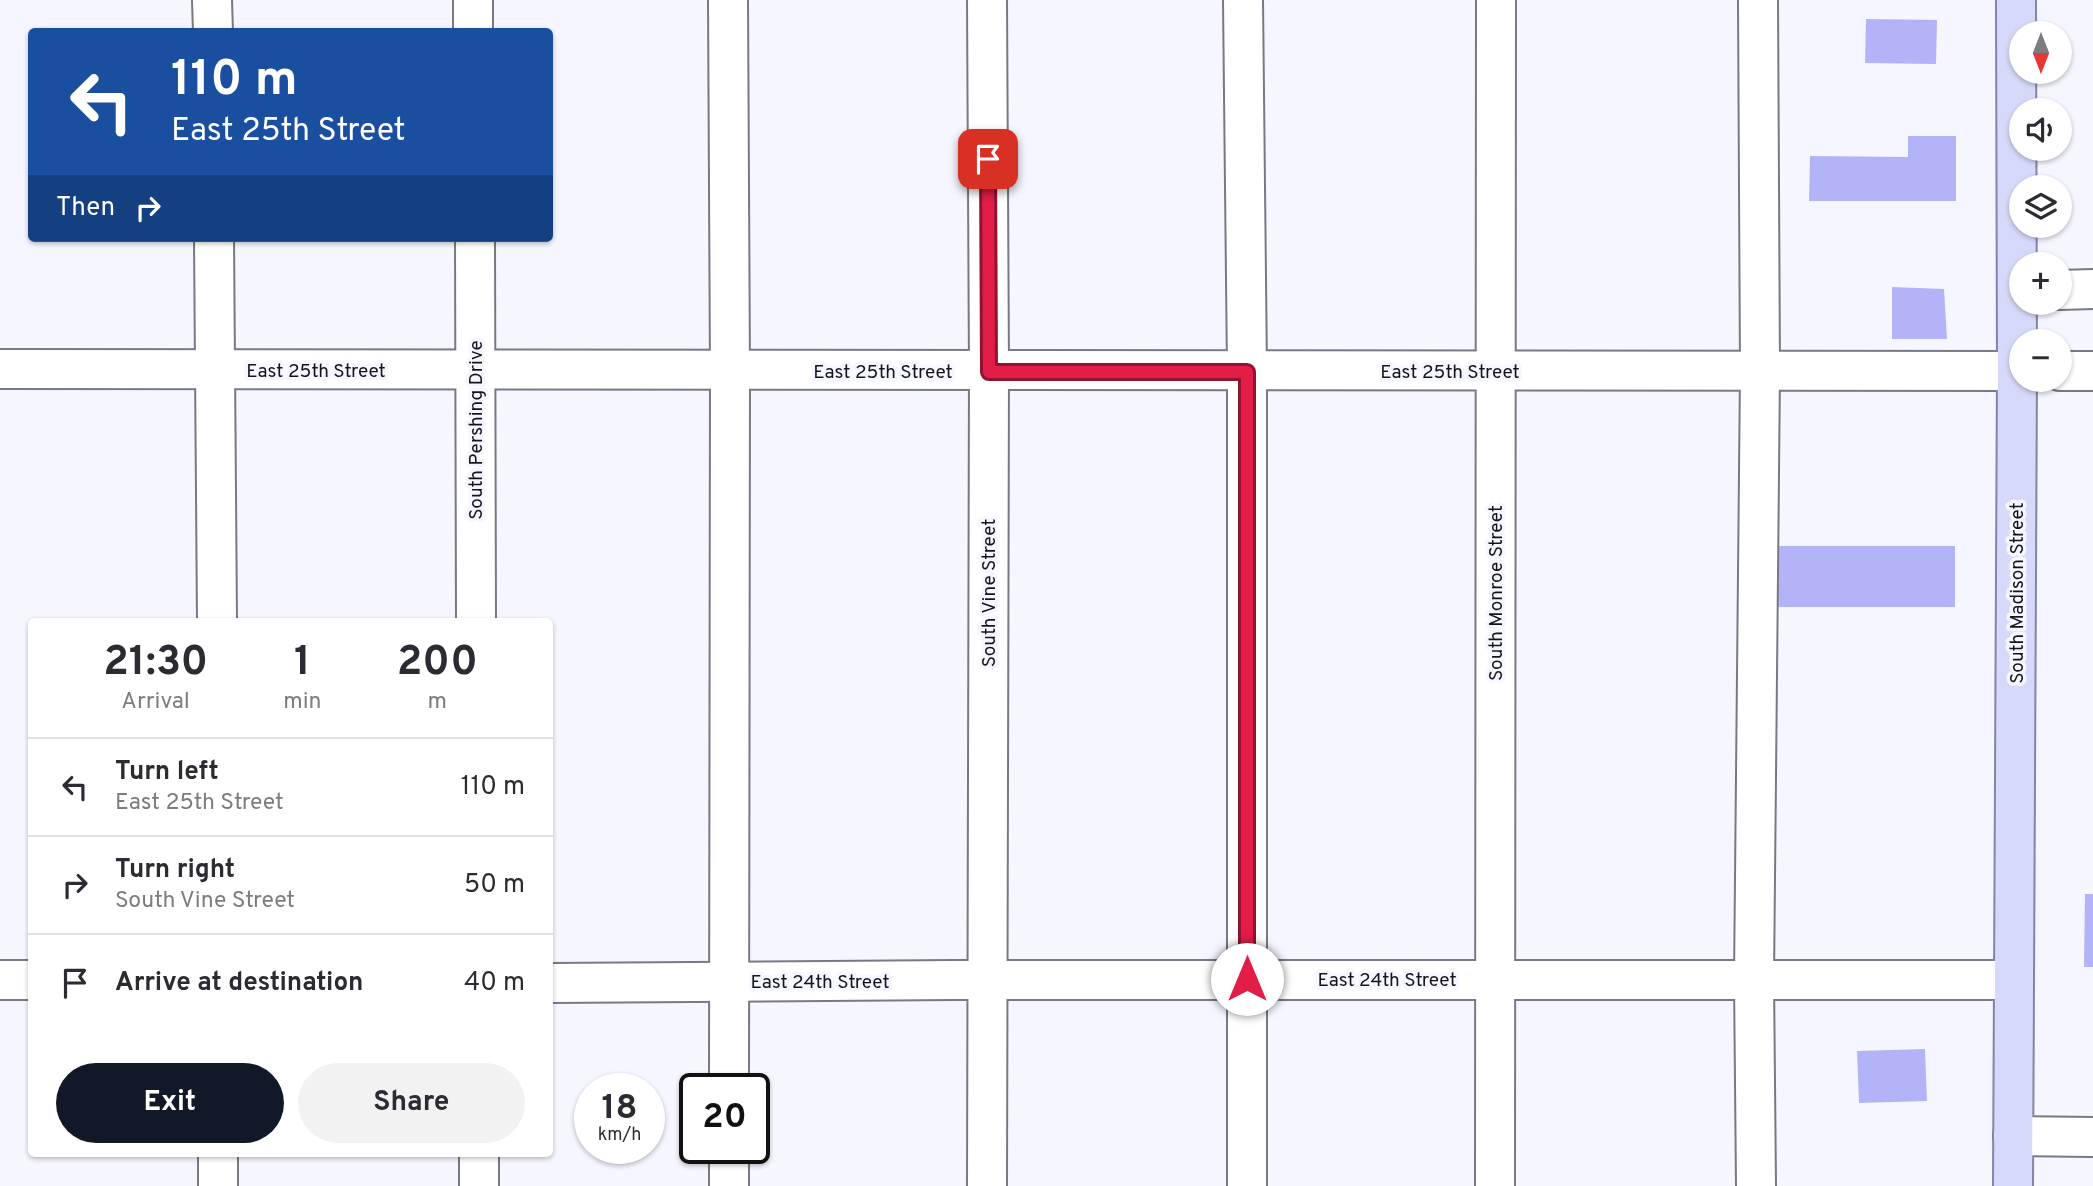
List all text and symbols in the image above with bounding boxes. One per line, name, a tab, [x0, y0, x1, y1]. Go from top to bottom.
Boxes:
north arrow	[2009, 21, 2072, 84]
map controls	[2009, 21, 2072, 392]
text: 110 m	[171, 51, 298, 113]
icon: left	[56, 56, 147, 147]
button: sound	[2009, 98, 2072, 161]
text: East 25th Street	[171, 112, 406, 152]
pin	[958, 129, 1018, 189]
icon: arrive	[969, 140, 1007, 178]
button: layers	[2009, 175, 2072, 238]
icon: right	[129, 189, 167, 227]
text: Then	[56, 192, 115, 225]
button: +	[2009, 252, 2072, 315]
button: −	[2009, 329, 2072, 392]
street label: South Pershing Drive	[465, 340, 489, 520]
street label: East 25th Street	[246, 360, 386, 384]
street label: East 25th Street	[813, 361, 953, 385]
street label: East 25th Street	[1380, 361, 1520, 385]
street label: South Madison Street	[2006, 502, 2030, 684]
street label: South Monroe Street	[1485, 505, 1509, 681]
street label: South Vine Street	[978, 519, 1002, 667]
text: 21:30	[103, 637, 208, 690]
text: 1	[294, 637, 311, 690]
text: 200	[397, 637, 478, 690]
text: Arrival	[121, 688, 190, 717]
text: min	[283, 688, 322, 717]
text: m	[427, 688, 447, 717]
text: Turn left	[115, 756, 219, 789]
icon: left	[56, 768, 94, 806]
text: 110 m	[461, 771, 525, 804]
text: East 25th Street	[115, 789, 284, 818]
text: Turn right	[115, 854, 235, 887]
icon: right	[56, 866, 94, 904]
text: 50 m	[464, 869, 525, 902]
text: South Vine Street	[115, 887, 295, 916]
position arrow	[1210, 942, 1284, 1016]
icon: arrive	[56, 964, 94, 1002]
text: Arrive at destination	[115, 967, 363, 1000]
text: 40 m	[464, 967, 525, 1000]
street label: East 24th Street	[1317, 969, 1457, 993]
street label: East 24th Street	[750, 971, 890, 995]
button: Exit	[56, 1063, 284, 1143]
button: Share	[298, 1063, 525, 1143]
speed limit sign: 20	[679, 1073, 770, 1164]
text: 18	[601, 1087, 638, 1131]
text: km/h	[598, 1124, 641, 1147]

